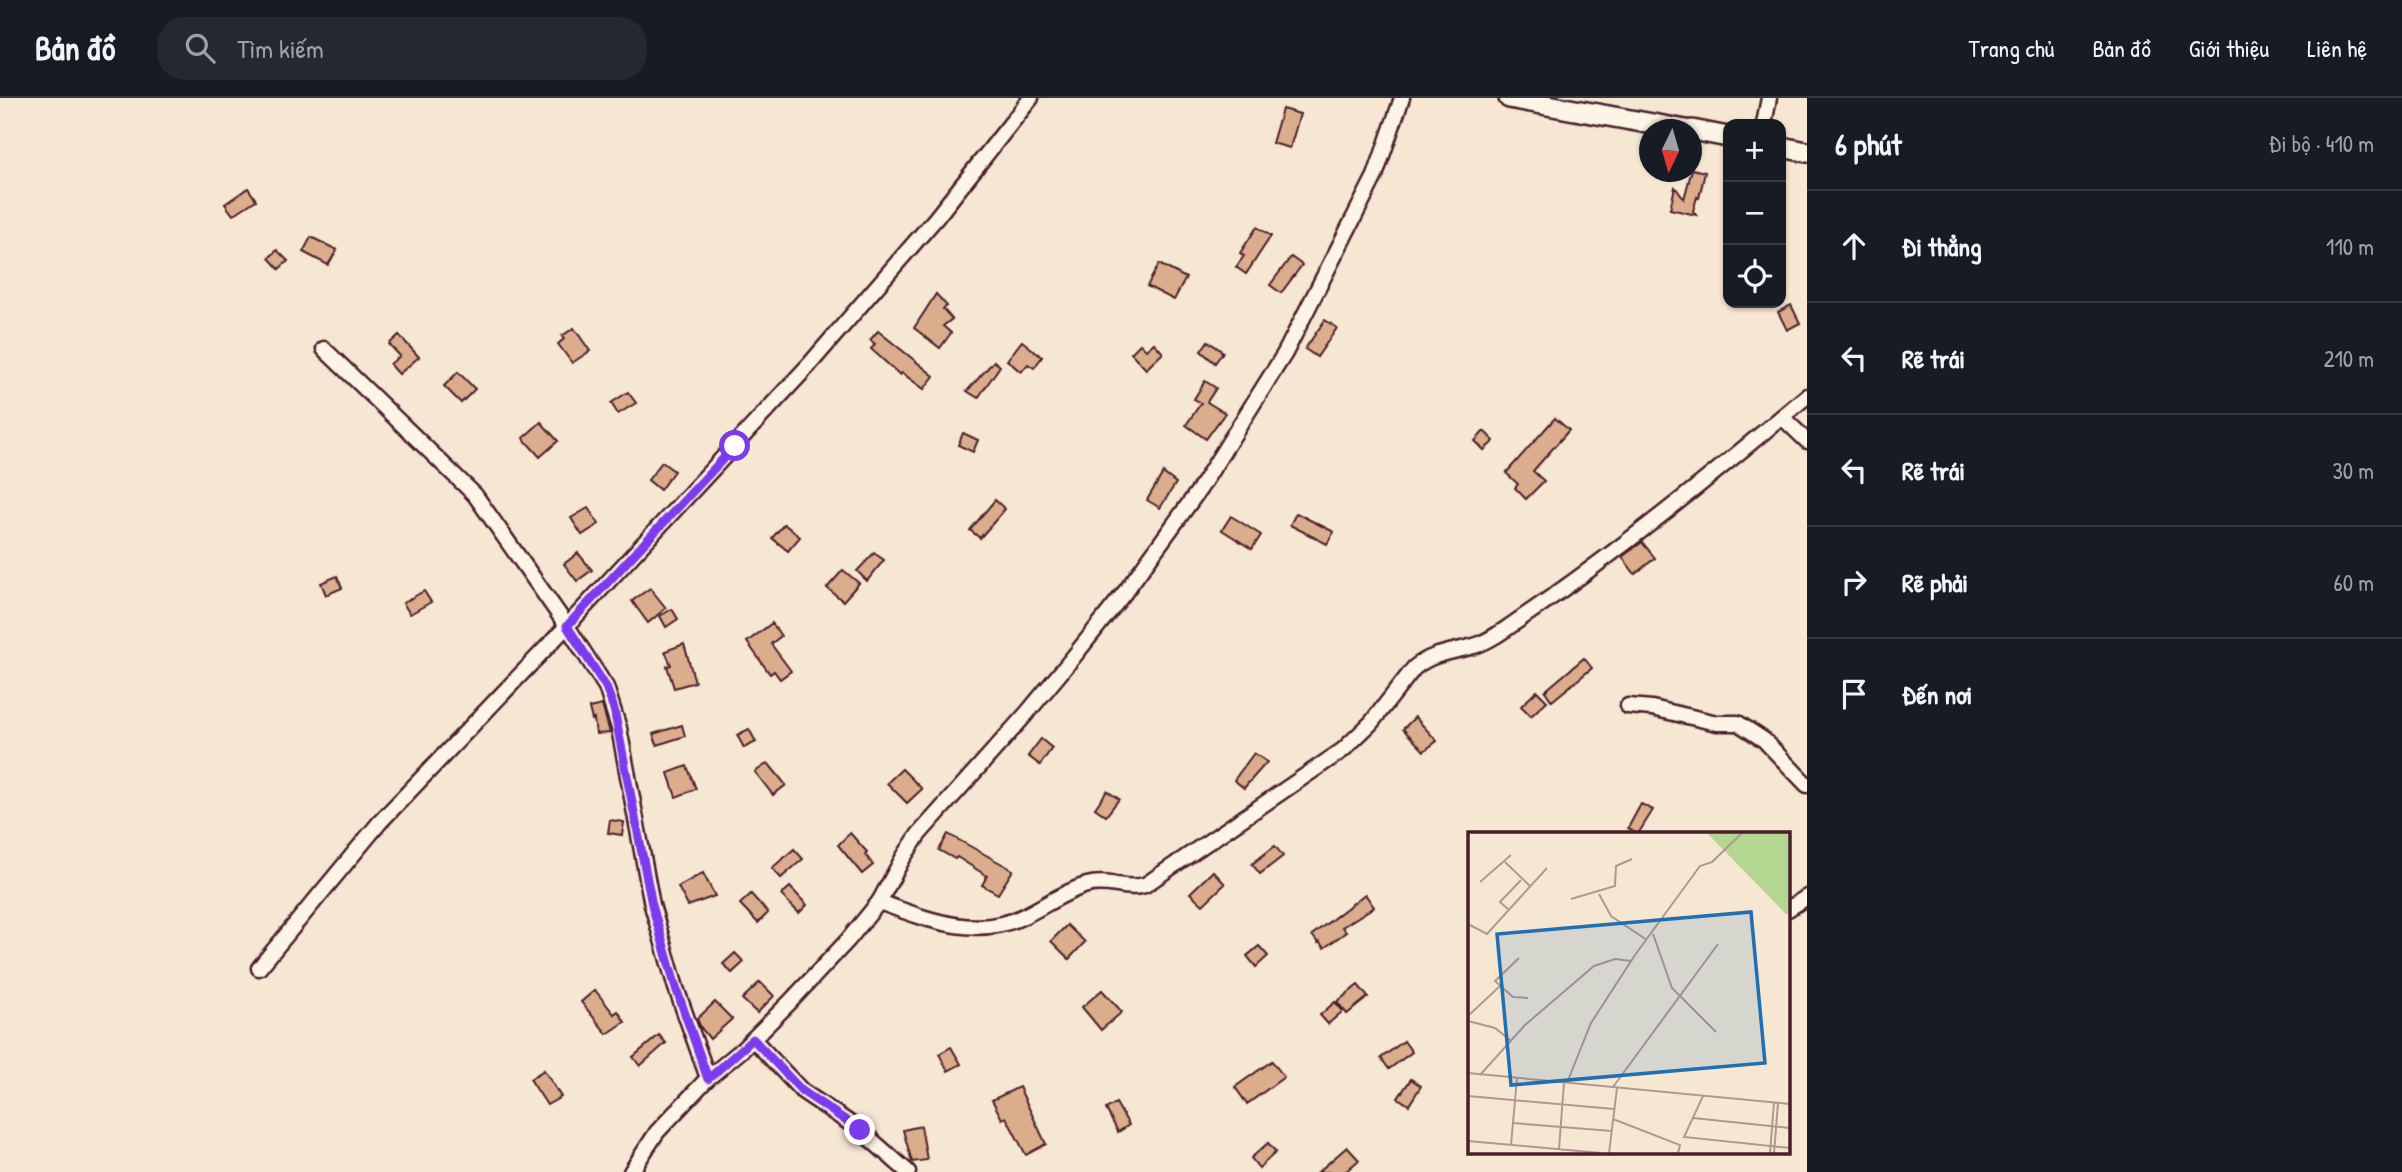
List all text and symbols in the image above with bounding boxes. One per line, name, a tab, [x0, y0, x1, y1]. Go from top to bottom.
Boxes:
search box	[157, 17, 647, 80]
text: Bản đồ	[35, 26, 115, 70]
icon: search	[181, 29, 219, 67]
text: Tìm kiếm	[237, 31, 324, 66]
text: Trang chủ	[1968, 32, 2054, 64]
text: Bản đồ	[2092, 32, 2151, 64]
text: Giới thiệu	[2189, 32, 2269, 64]
text: Liên hệ	[2307, 32, 2367, 64]
north arrow	[1639, 119, 1702, 182]
map controls	[1723, 119, 1786, 308]
button: +	[1723, 119, 1786, 182]
text: 6 phút	[1835, 124, 1902, 164]
text: Đi bộ · 410 m	[2269, 128, 2374, 159]
button: −	[1723, 182, 1786, 245]
icon: ahead	[1835, 227, 1873, 265]
text: Đi thẳng	[1902, 229, 1981, 264]
text: 110 m	[2326, 231, 2374, 262]
button: locate	[1723, 245, 1786, 308]
icon: left	[1835, 339, 1873, 377]
text: Rẽ trái	[1902, 341, 1965, 376]
text: 210 m	[2324, 343, 2374, 374]
route start	[719, 430, 750, 461]
icon: left	[1835, 451, 1873, 489]
text: Rẽ trái	[1902, 453, 1965, 488]
text: 30 m	[2332, 455, 2374, 486]
icon: right	[1835, 563, 1873, 601]
text: Rẽ phải	[1902, 565, 1968, 600]
text: 60 m	[2334, 567, 2374, 598]
icon: arrive	[1835, 675, 1873, 713]
text: Đến nơi	[1902, 677, 1972, 712]
inset map	[1468, 832, 1790, 1154]
route end	[844, 1114, 875, 1145]

